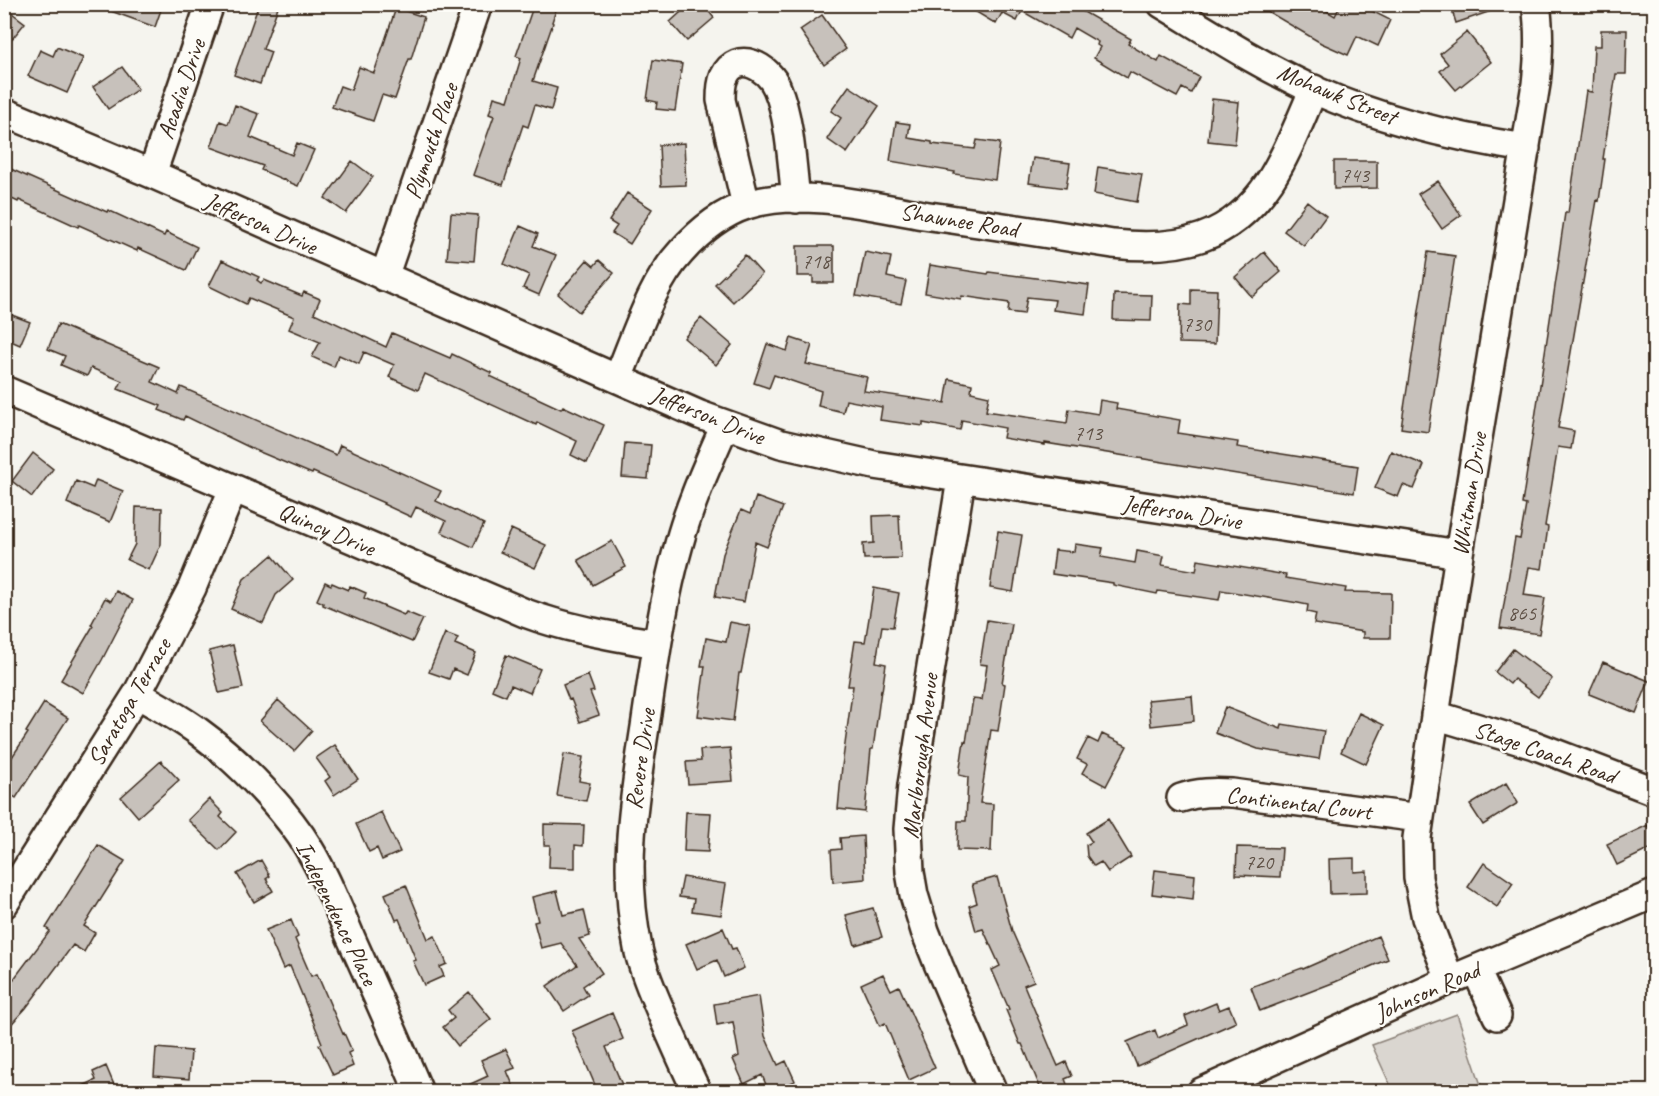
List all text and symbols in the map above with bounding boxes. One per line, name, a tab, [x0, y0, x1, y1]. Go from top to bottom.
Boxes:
street label: Acadia Drive	[150, 33, 213, 143]
street label: Mohawk Street	[1273, 57, 1404, 133]
street label: Plymouth Place	[397, 77, 465, 203]
house number: 743	[1341, 162, 1371, 188]
street label: Jefferson Drive	[199, 185, 324, 262]
street label: Shawnee Road	[898, 196, 1023, 245]
house number: 718	[802, 248, 833, 274]
house number: 730	[1183, 311, 1213, 337]
street label: Jefferson Drive	[646, 378, 771, 452]
house number: 713	[1074, 420, 1104, 446]
street label: Whitman Drive	[1444, 428, 1494, 558]
street label: Jefferson Drive	[1120, 488, 1246, 537]
street label: Quincy Drive	[274, 495, 382, 564]
house number: 865	[1508, 600, 1538, 626]
street label: Saratoga Terrace	[80, 631, 179, 771]
street label: Marlborough Avenue	[895, 670, 945, 840]
street label: Revere Drive	[618, 705, 662, 811]
street label: Stage Coach Road	[1470, 714, 1623, 792]
street label: Continental Court	[1225, 779, 1375, 827]
street label: Independence Place	[289, 836, 386, 992]
house number: 720	[1245, 849, 1275, 875]
street label: Johnson Road	[1369, 953, 1487, 1028]

